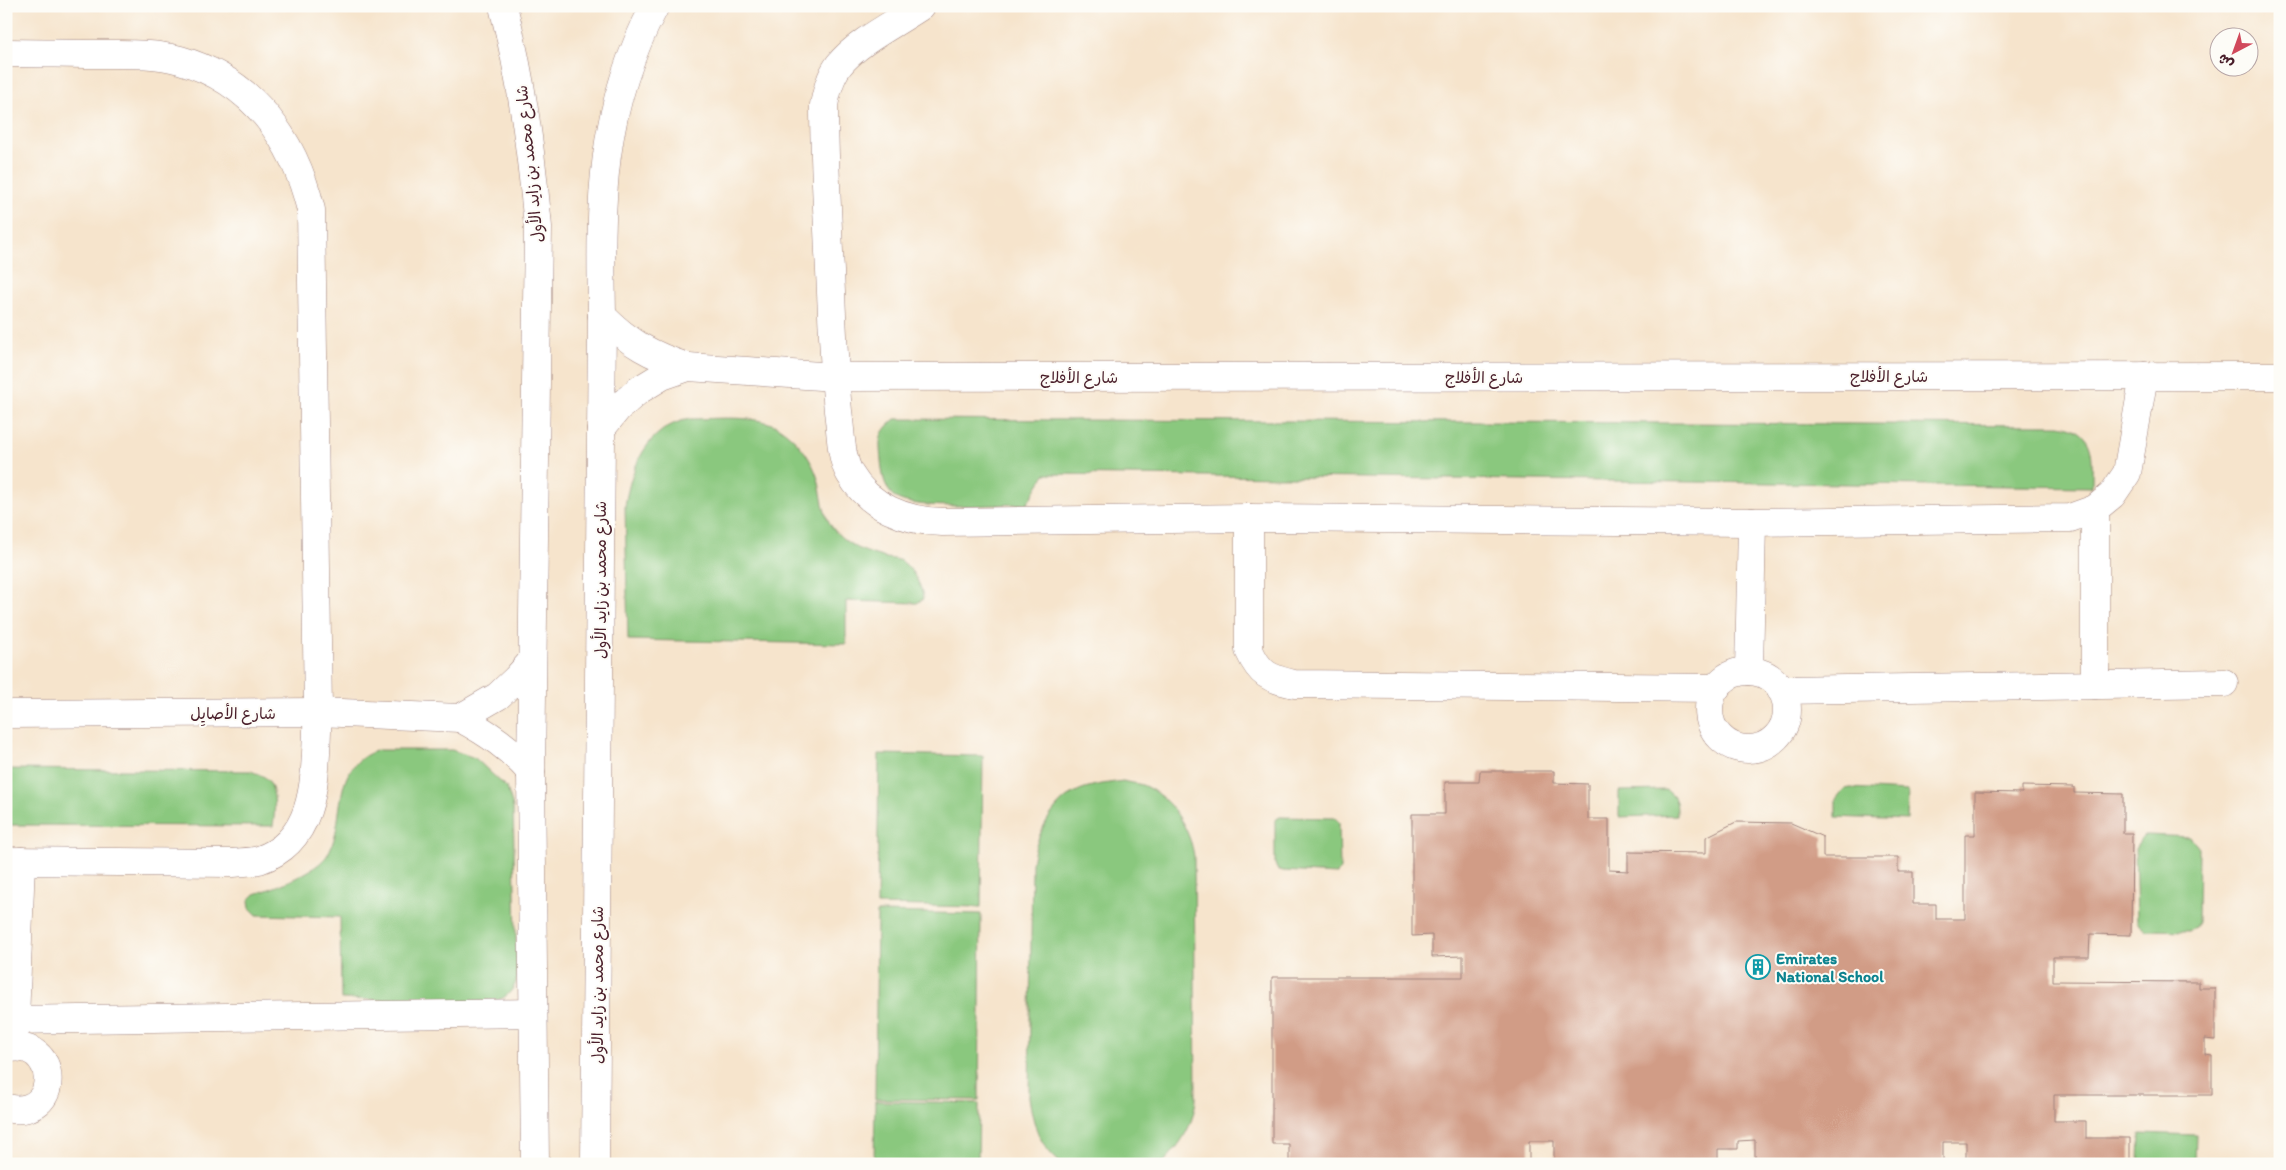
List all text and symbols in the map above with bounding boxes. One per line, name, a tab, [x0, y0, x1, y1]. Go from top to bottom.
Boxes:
north arrow	[2208, 28, 2258, 78]
text: ش	[2214, 50, 2237, 73]
street label: شارع محمد بن زايد الأول	[511, 84, 549, 244]
street label: شارع الأفلاج	[1850, 366, 1928, 388]
street label: شارع الأفلاج	[1040, 367, 1118, 389]
street label: شارع الأفلاج	[1445, 367, 1523, 389]
street label: شارع محمد بن زايد الأول	[590, 501, 612, 659]
street label: شارع الأصايِل	[190, 703, 276, 726]
street label: شارع محمد بن زايد الأول	[587, 906, 609, 1064]
place label: Emirates National School	[1776, 949, 1884, 986]
building icon: Emirates National School	[1745, 954, 1771, 980]

